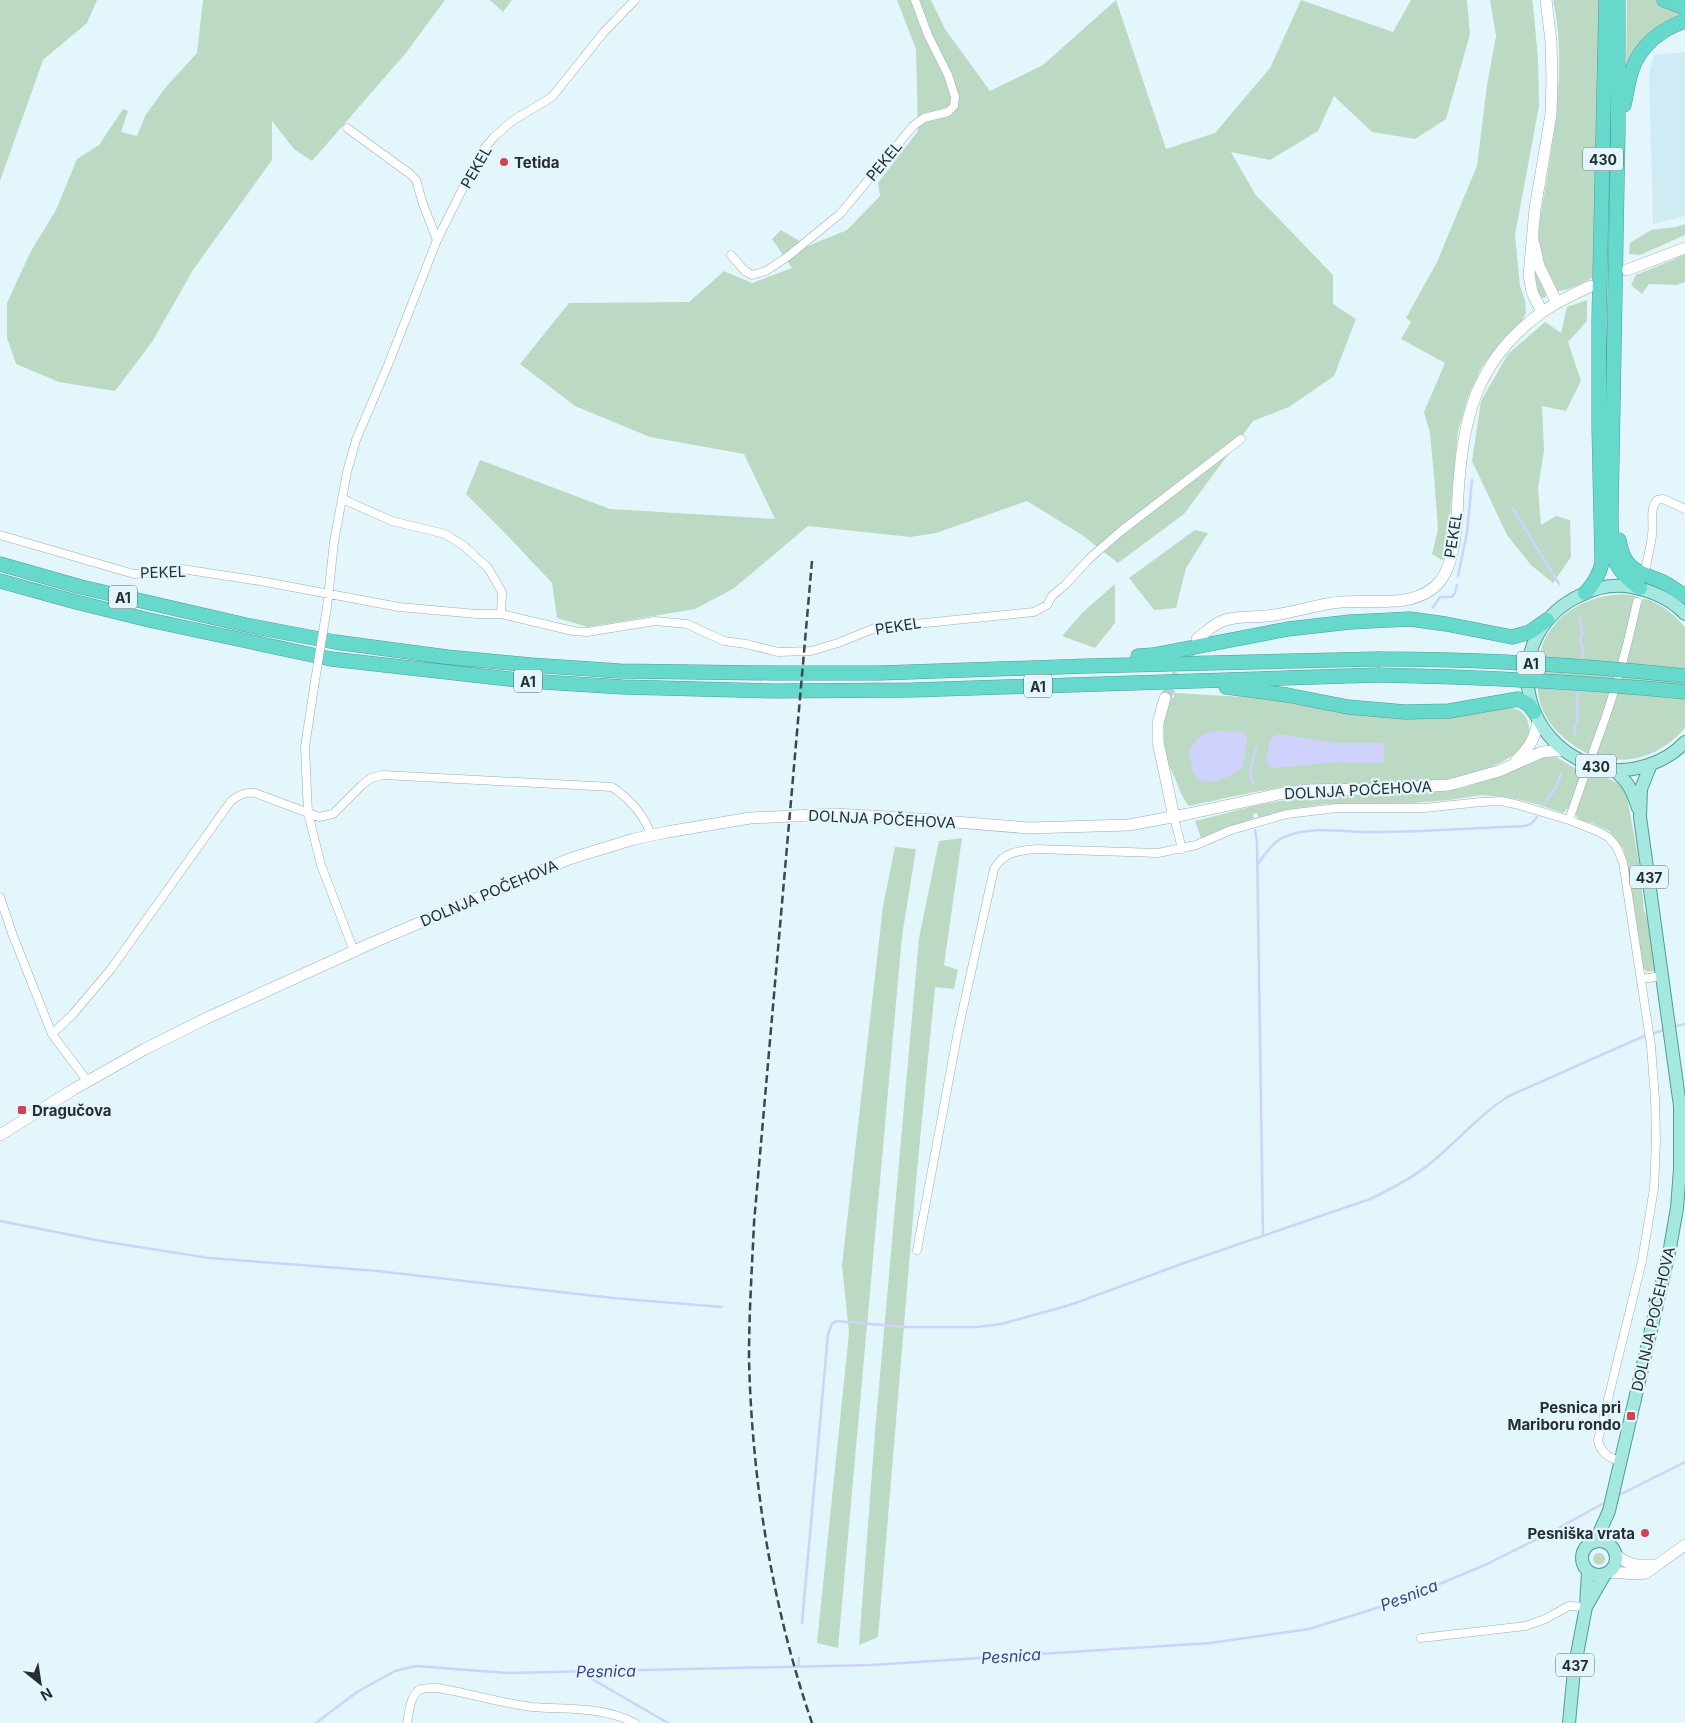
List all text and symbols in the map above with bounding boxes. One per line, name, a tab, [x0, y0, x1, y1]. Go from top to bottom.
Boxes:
street label: PEKEL	[862, 137, 906, 185]
street label: PEKEL	[456, 142, 496, 192]
road number: 430	[1583, 148, 1623, 170]
place label: Tetida	[514, 153, 560, 172]
marker: Tetida	[498, 156, 510, 168]
street label: PEKEL	[1440, 511, 1466, 559]
street label: PEKEL	[140, 562, 186, 582]
road number: A1	[109, 586, 137, 608]
street label: PEKEL	[874, 613, 922, 639]
road number: A1	[1517, 651, 1545, 674]
road number: A1	[514, 669, 542, 692]
road number: A1	[1024, 674, 1052, 698]
road number: 430	[1576, 754, 1616, 778]
street label: DOLNJA POČEHOVA	[1284, 777, 1432, 803]
street label: DOLNJA POČEHOVA	[808, 806, 956, 832]
street label: DOLNJA POČEHOVA	[417, 855, 561, 931]
road number: 437	[1630, 866, 1668, 889]
place label: Dragučova	[32, 1101, 112, 1120]
marker: Dragučova	[16, 1104, 28, 1116]
street label: DOLNJA POČEHOVA	[1627, 1245, 1679, 1393]
place label: Pesnica pri Mariboru rondo	[1507, 1398, 1621, 1434]
marker: Pesnica pri Mariboru rondo	[1625, 1410, 1637, 1422]
place label: Pesniška vrata	[1527, 1524, 1635, 1543]
marker: Pesniška vrata	[1639, 1527, 1651, 1539]
water label: Pesnica	[1377, 1575, 1441, 1615]
water label: Pesnica	[980, 1644, 1042, 1668]
road number: 437	[1556, 1654, 1594, 1676]
north arrow	[15, 1658, 65, 1708]
water label: Pesnica	[576, 1660, 636, 1682]
text: N	[38, 1685, 56, 1705]

